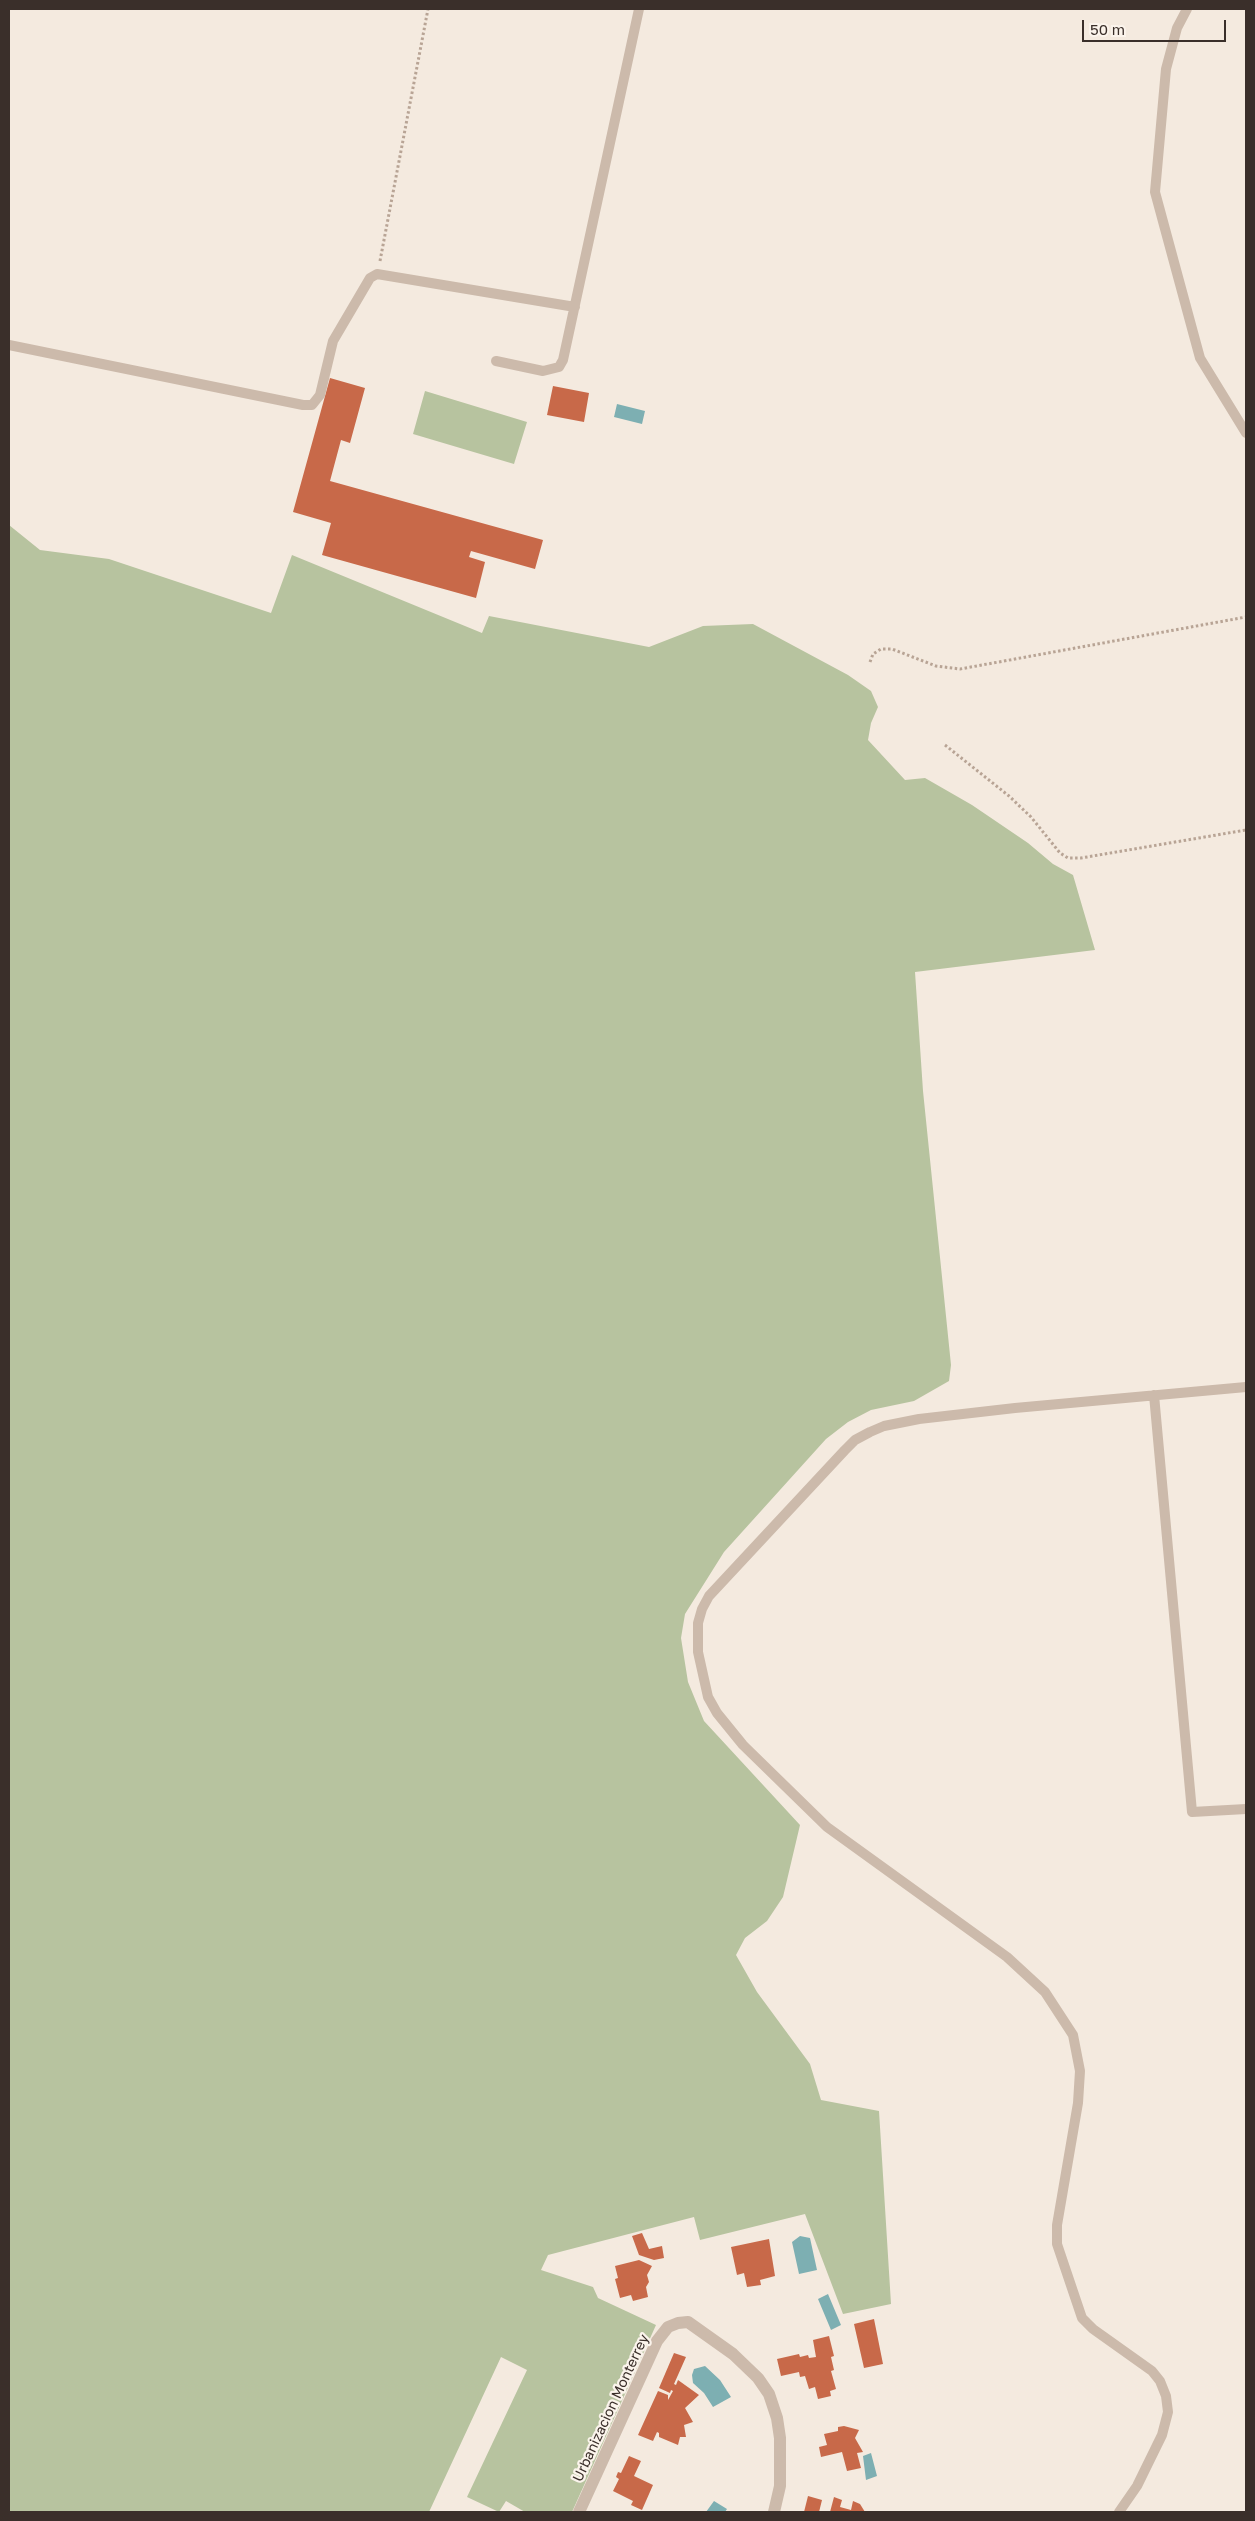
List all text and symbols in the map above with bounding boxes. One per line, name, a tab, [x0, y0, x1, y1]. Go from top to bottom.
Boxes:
scale bar	[1085, 10, 1229, 42]
text: 50 m	[1090, 20, 1125, 38]
street label: Urbanizacion Monterrey	[569, 2332, 653, 2484]

